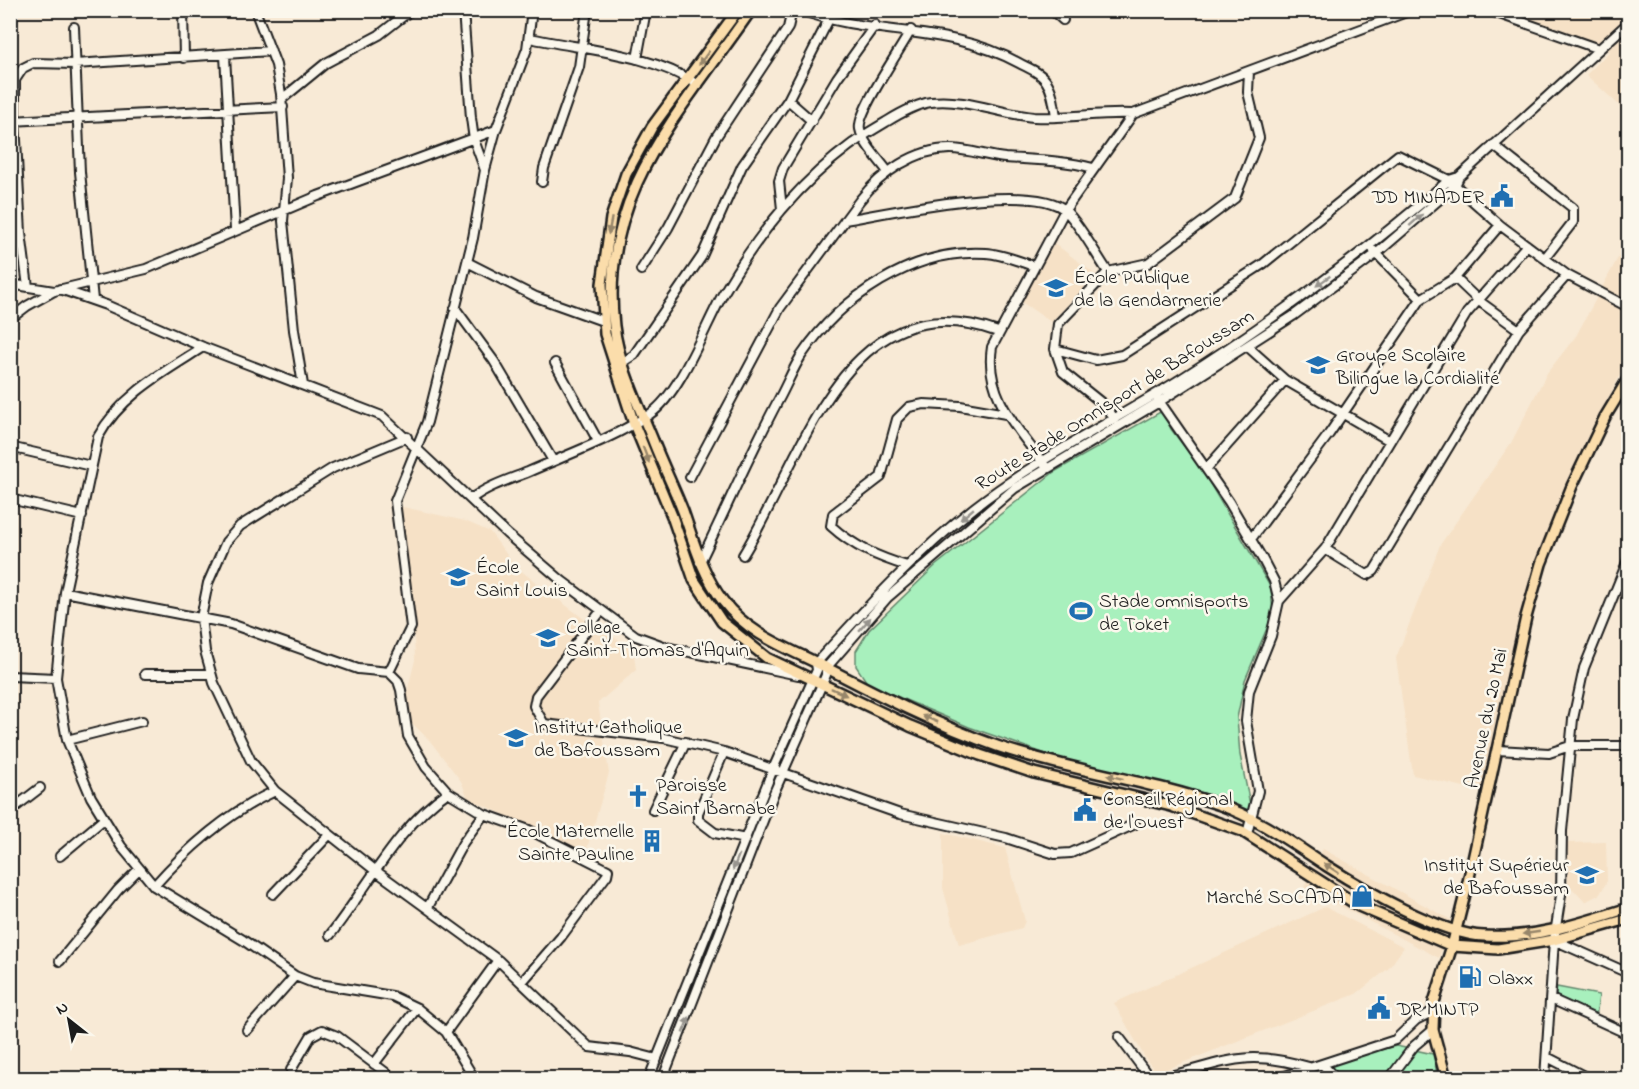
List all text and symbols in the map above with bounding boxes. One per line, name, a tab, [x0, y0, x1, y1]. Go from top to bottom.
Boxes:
one-way arrow	[698, 49, 710, 65]
public building icon: DD MINADER	[1489, 183, 1515, 209]
place label: DD MINADER	[1371, 184, 1485, 213]
one-way arrow	[1408, 214, 1423, 227]
one-way arrow	[605, 217, 614, 236]
place label: École Publique de la Gendarmerie	[1074, 264, 1221, 316]
school or university icon: École Publique de la Gendarmerie	[1043, 275, 1069, 301]
one-way arrow	[1315, 275, 1330, 287]
street label: Route stade Omnisport de Bafoussam	[970, 303, 1260, 499]
place label: Groupe Scolaire Bilingue la Cordialité	[1335, 342, 1499, 395]
school or university icon: Groupe Scolaire Bilingue la Cordialité	[1305, 352, 1331, 378]
one-way arrow	[642, 447, 652, 465]
one-way arrow	[960, 507, 975, 520]
place label: École Saint Louis	[476, 554, 568, 606]
school or university icon: École Saint Louis	[445, 564, 471, 590]
place label: Stade omnisports de Toket	[1099, 588, 1249, 640]
sports icon: Stade omnisports de Toket	[1068, 598, 1094, 624]
place label: College Saint-Thomas d'Aquin	[566, 614, 749, 666]
one-way arrow	[858, 616, 871, 632]
school or university icon: College Saint-Thomas d'Aquin	[535, 625, 561, 651]
street label: Avenue du 20 Mai	[1458, 646, 1516, 791]
one-way arrow	[830, 687, 847, 696]
place label: Institut Catholique de Bafoussam	[534, 714, 682, 766]
one-way arrow	[921, 714, 938, 723]
school or university icon: Institut Catholique de Bafoussam	[503, 725, 529, 751]
place label: Paroisse Saint Barnabe	[656, 772, 775, 824]
one-way arrow	[1106, 772, 1124, 782]
church icon: Paroisse Saint Barnabe	[625, 783, 651, 809]
place label: Conseil Régional de l'Ouest	[1103, 786, 1232, 838]
public building icon: Conseil Régional de l'Ouest	[1072, 797, 1098, 823]
place label: École Maternelle Sainte Pauline	[507, 818, 634, 870]
building icon: École Maternelle Sainte Pauline	[639, 828, 665, 854]
place label: Institut Supérieur de Bafoussam	[1424, 852, 1570, 904]
one-way arrow	[731, 853, 740, 871]
school or university icon: Institut Supérieur de Bafoussam	[1574, 862, 1600, 888]
one-way arrow	[1323, 863, 1340, 874]
shop icon: Marché SOCADA	[1349, 883, 1375, 909]
place label: Marché SOCADA	[1206, 884, 1344, 913]
one-way arrow	[1522, 929, 1541, 938]
fuel station icon: Olaxx	[1457, 964, 1483, 990]
place label: Olaxx	[1488, 965, 1533, 994]
north arrow	[39, 990, 99, 1050]
public building icon: DR MINTP	[1366, 995, 1392, 1021]
text: N	[51, 996, 73, 1022]
place label: DR MINTP	[1396, 996, 1479, 1025]
one-way arrow	[682, 1016, 691, 1034]

